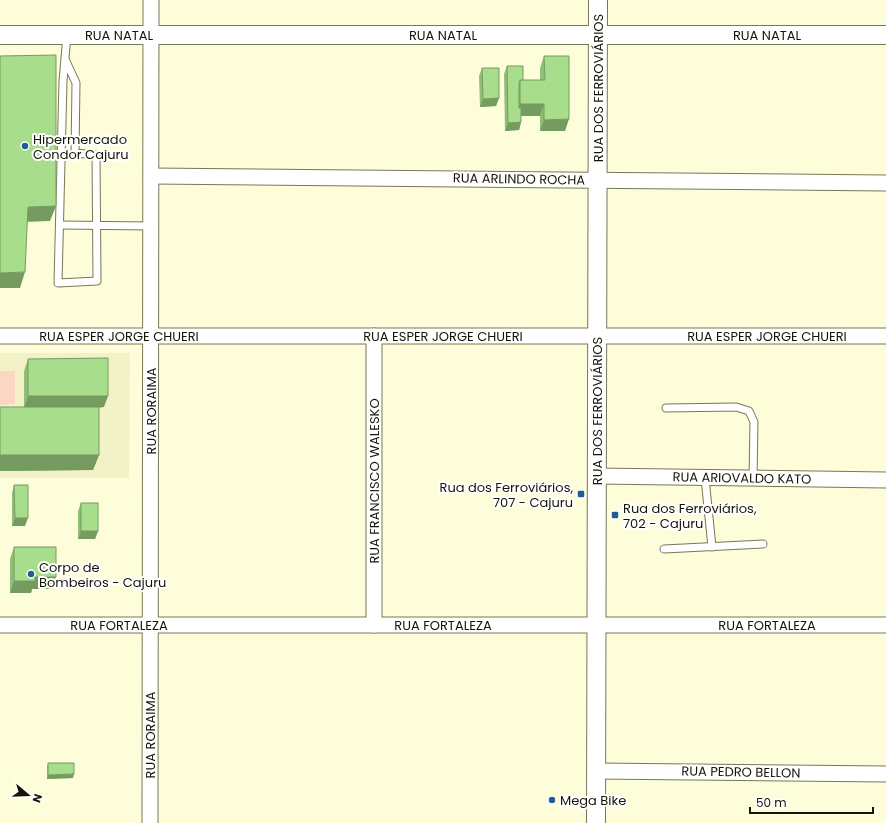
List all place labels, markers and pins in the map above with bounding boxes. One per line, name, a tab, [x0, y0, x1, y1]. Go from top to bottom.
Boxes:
place label: Hipermercado Condor Cajuru	[33, 130, 129, 164]
marker: Hipermercado Condor Cajuru	[20, 141, 30, 151]
place label: Rua dos Ferroviários, 707 - Cajuru	[440, 478, 573, 512]
marker: Rua dos Ferroviários, 707 - Cajuru	[576, 489, 586, 499]
place label: Rua dos Ferroviários, 702 - Cajuru	[623, 499, 757, 533]
marker: Rua dos Ferroviários, 702 - Cajuru	[610, 510, 620, 520]
place label: Corpo de Bombeiros - Cajuru	[39, 558, 166, 592]
marker: Corpo de Bombeiros - Cajuru	[26, 569, 36, 579]
place label: Mega Bike	[560, 791, 626, 810]
marker: Mega Bike	[547, 795, 557, 805]

